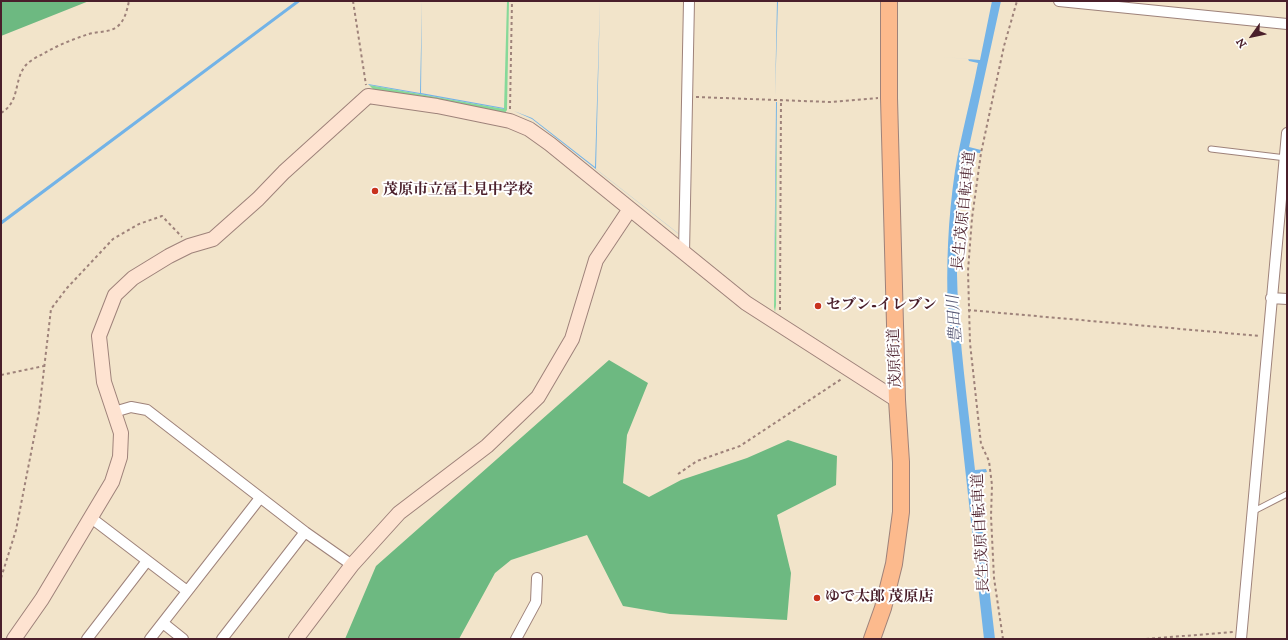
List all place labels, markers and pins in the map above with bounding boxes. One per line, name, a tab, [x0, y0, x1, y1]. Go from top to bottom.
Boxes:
place label: 茂原市立冨士見中学校	[383, 182, 533, 200]
marker: 茂原市立冨士見中学校	[370, 186, 380, 196]
place label: セブン-イレブン	[826, 297, 937, 315]
marker: セブン-イレブン	[813, 301, 823, 311]
place label: ゆで太郎 茂原店	[825, 589, 933, 607]
marker: ゆで太郎 茂原店	[812, 593, 822, 603]

